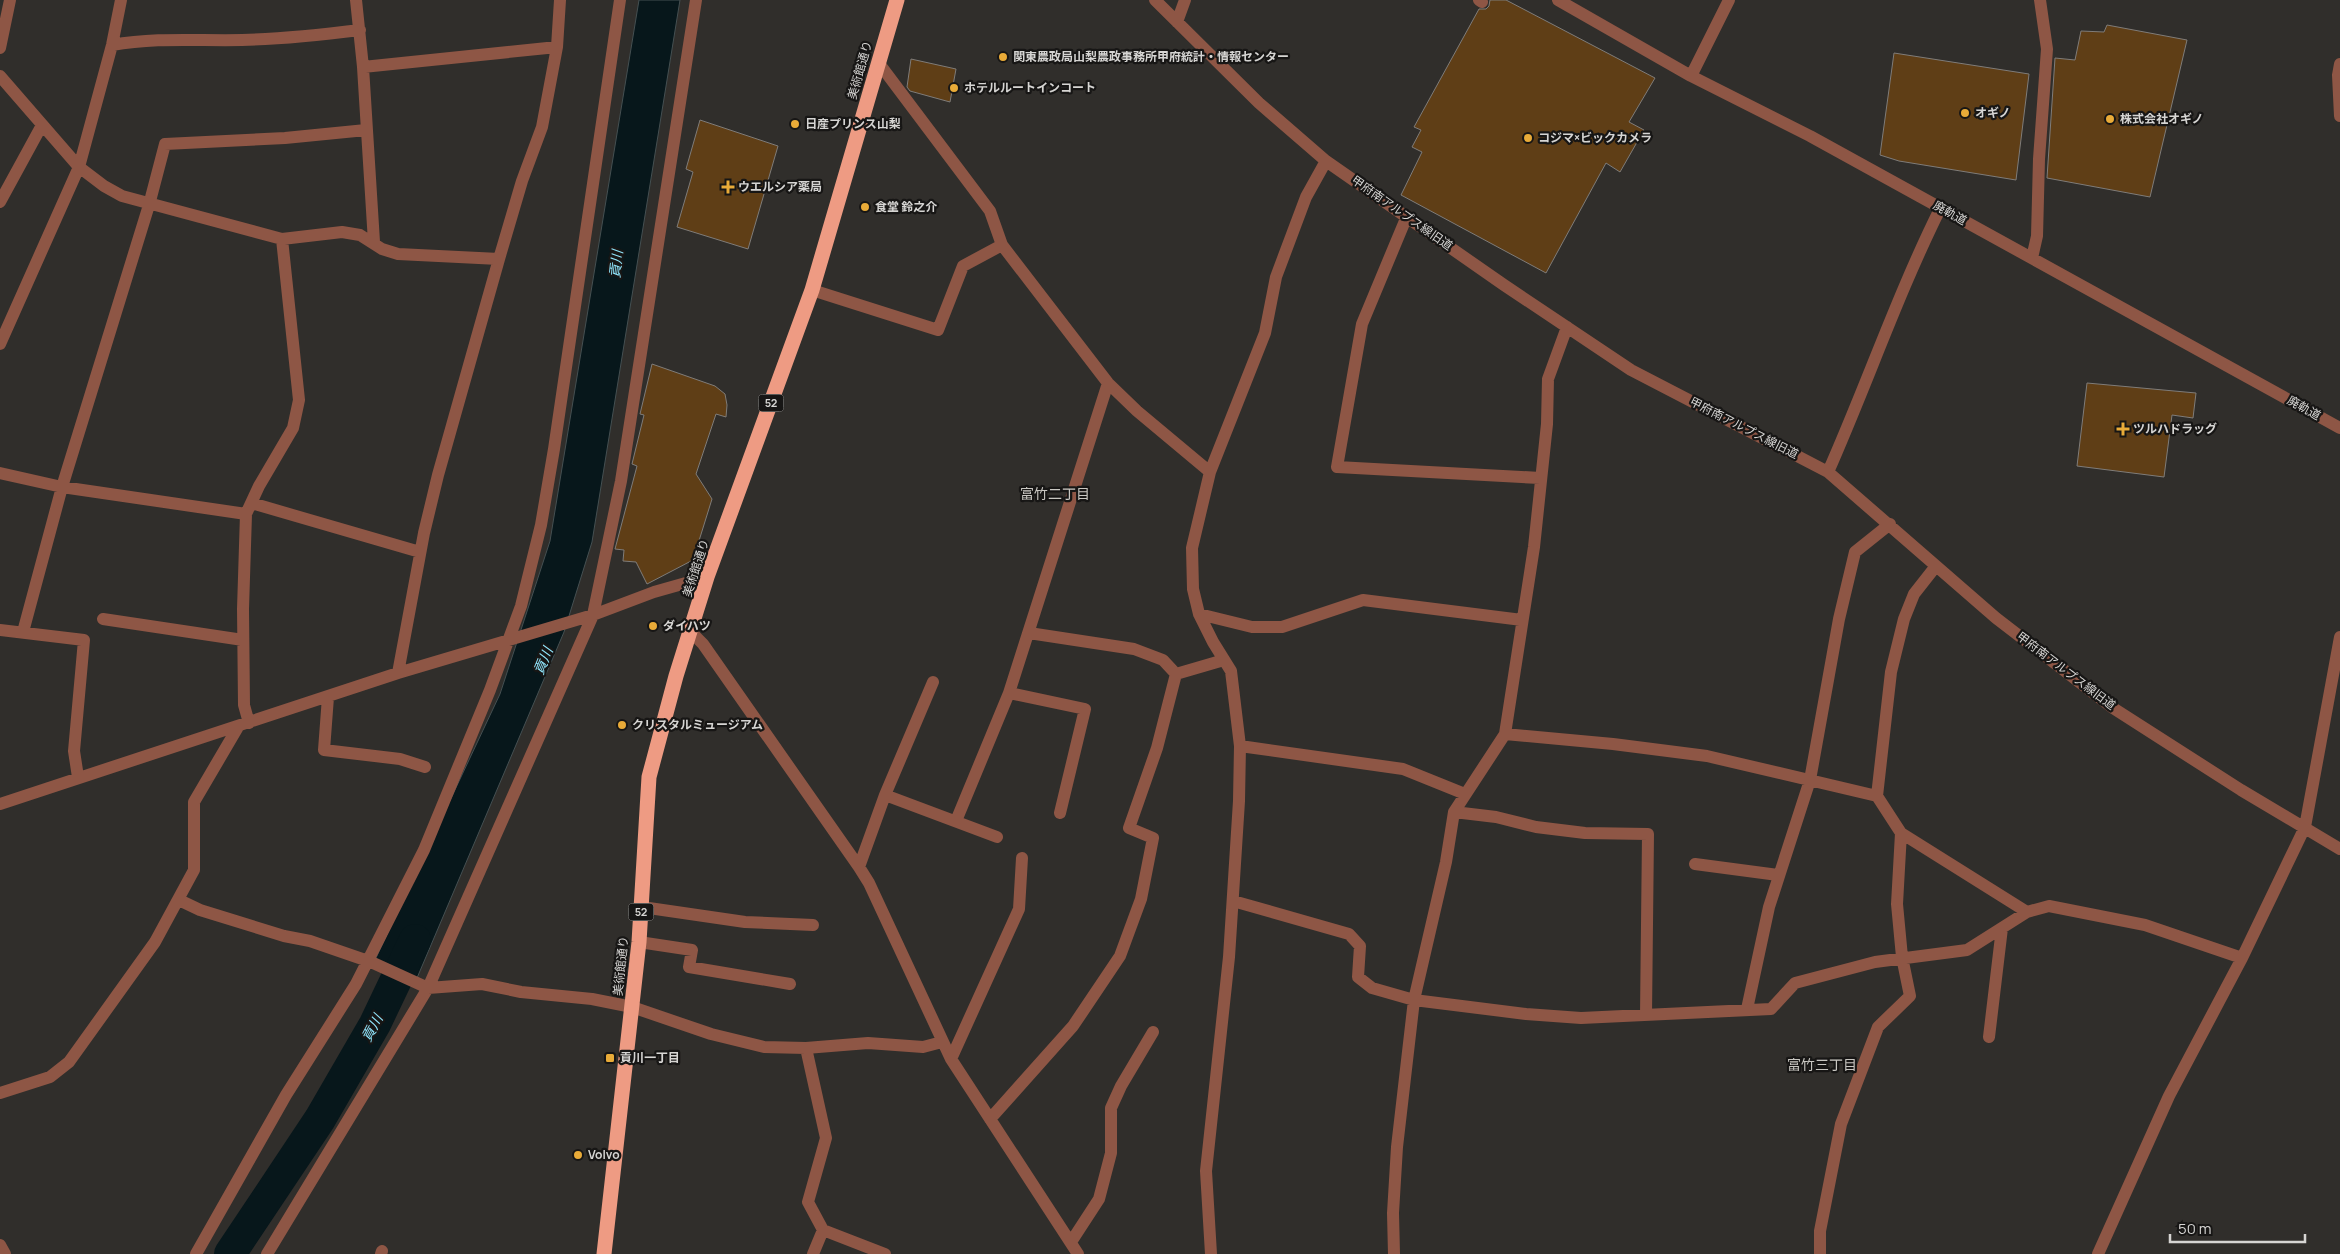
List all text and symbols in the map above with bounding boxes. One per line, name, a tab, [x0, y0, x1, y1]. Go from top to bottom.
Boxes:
street label: 美術館通り	[843, 39, 876, 101]
place label: 関東農政局山梨農政事務所甲府統計・情報センター	[1013, 48, 1289, 65]
marker: 関東農政局山梨農政事務所甲府統計・情報センター	[997, 51, 1009, 63]
place label: ホテルルートインコート	[964, 79, 1096, 96]
marker: ホテルルートインコート	[948, 82, 960, 94]
place label: オギノ	[1975, 104, 2011, 121]
marker: オギノ	[1959, 107, 1971, 119]
place label: 株式会社オギノ	[2120, 110, 2204, 127]
marker: 株式会社オギノ	[2104, 113, 2116, 125]
place label: 日産プリンス山梨	[805, 115, 901, 132]
marker: 日産プリンス山梨	[789, 118, 801, 130]
place label: コジマ×ビックカメラ	[1538, 129, 1652, 146]
marker: コジマ×ビックカメラ	[1522, 132, 1534, 144]
street label: 甲府南アルプス線旧道	[1348, 171, 1456, 254]
place label: ウエルシア薬局	[738, 178, 822, 195]
marker: ウエルシア薬局	[722, 181, 734, 193]
street label: 廃軌道	[1930, 196, 1970, 229]
place label: 食堂 鈴之介	[875, 198, 937, 215]
marker: 食堂 鈴之介	[859, 201, 871, 213]
water label: 貢川	[605, 247, 627, 279]
street label: 廃軌道	[2284, 391, 2324, 424]
street label: 甲府南アルプス線旧道	[1687, 393, 1801, 462]
road number: 52	[758, 394, 784, 412]
place label: ツルハドラッグ	[2133, 420, 2217, 437]
marker: ツルハドラッグ	[2117, 423, 2129, 435]
district label: 富竹二丁目	[1020, 484, 1090, 503]
street label: 美術館通り	[678, 537, 713, 599]
place label: ダイハツ	[663, 617, 711, 634]
marker: ダイハツ	[647, 620, 659, 632]
street label: 甲府南アルプス線旧道	[2013, 628, 2119, 713]
water label: 貢川	[528, 642, 557, 677]
place label: クリスタルミュージアム	[632, 716, 763, 733]
marker: クリスタルミュージアム	[616, 719, 628, 731]
road number: 52	[628, 904, 654, 920]
street label: 美術館通り	[609, 935, 632, 997]
water label: 貢川	[357, 1009, 387, 1045]
place label: 貢川一丁目	[620, 1049, 680, 1066]
marker: 貢川一丁目	[604, 1052, 616, 1064]
district label: 富竹三丁目	[1787, 1055, 1857, 1074]
place label: Volvo	[588, 1146, 620, 1163]
marker: Volvo	[572, 1149, 584, 1161]
scale bar	[2170, 1212, 2305, 1244]
text: 50 m	[2178, 1218, 2212, 1239]

